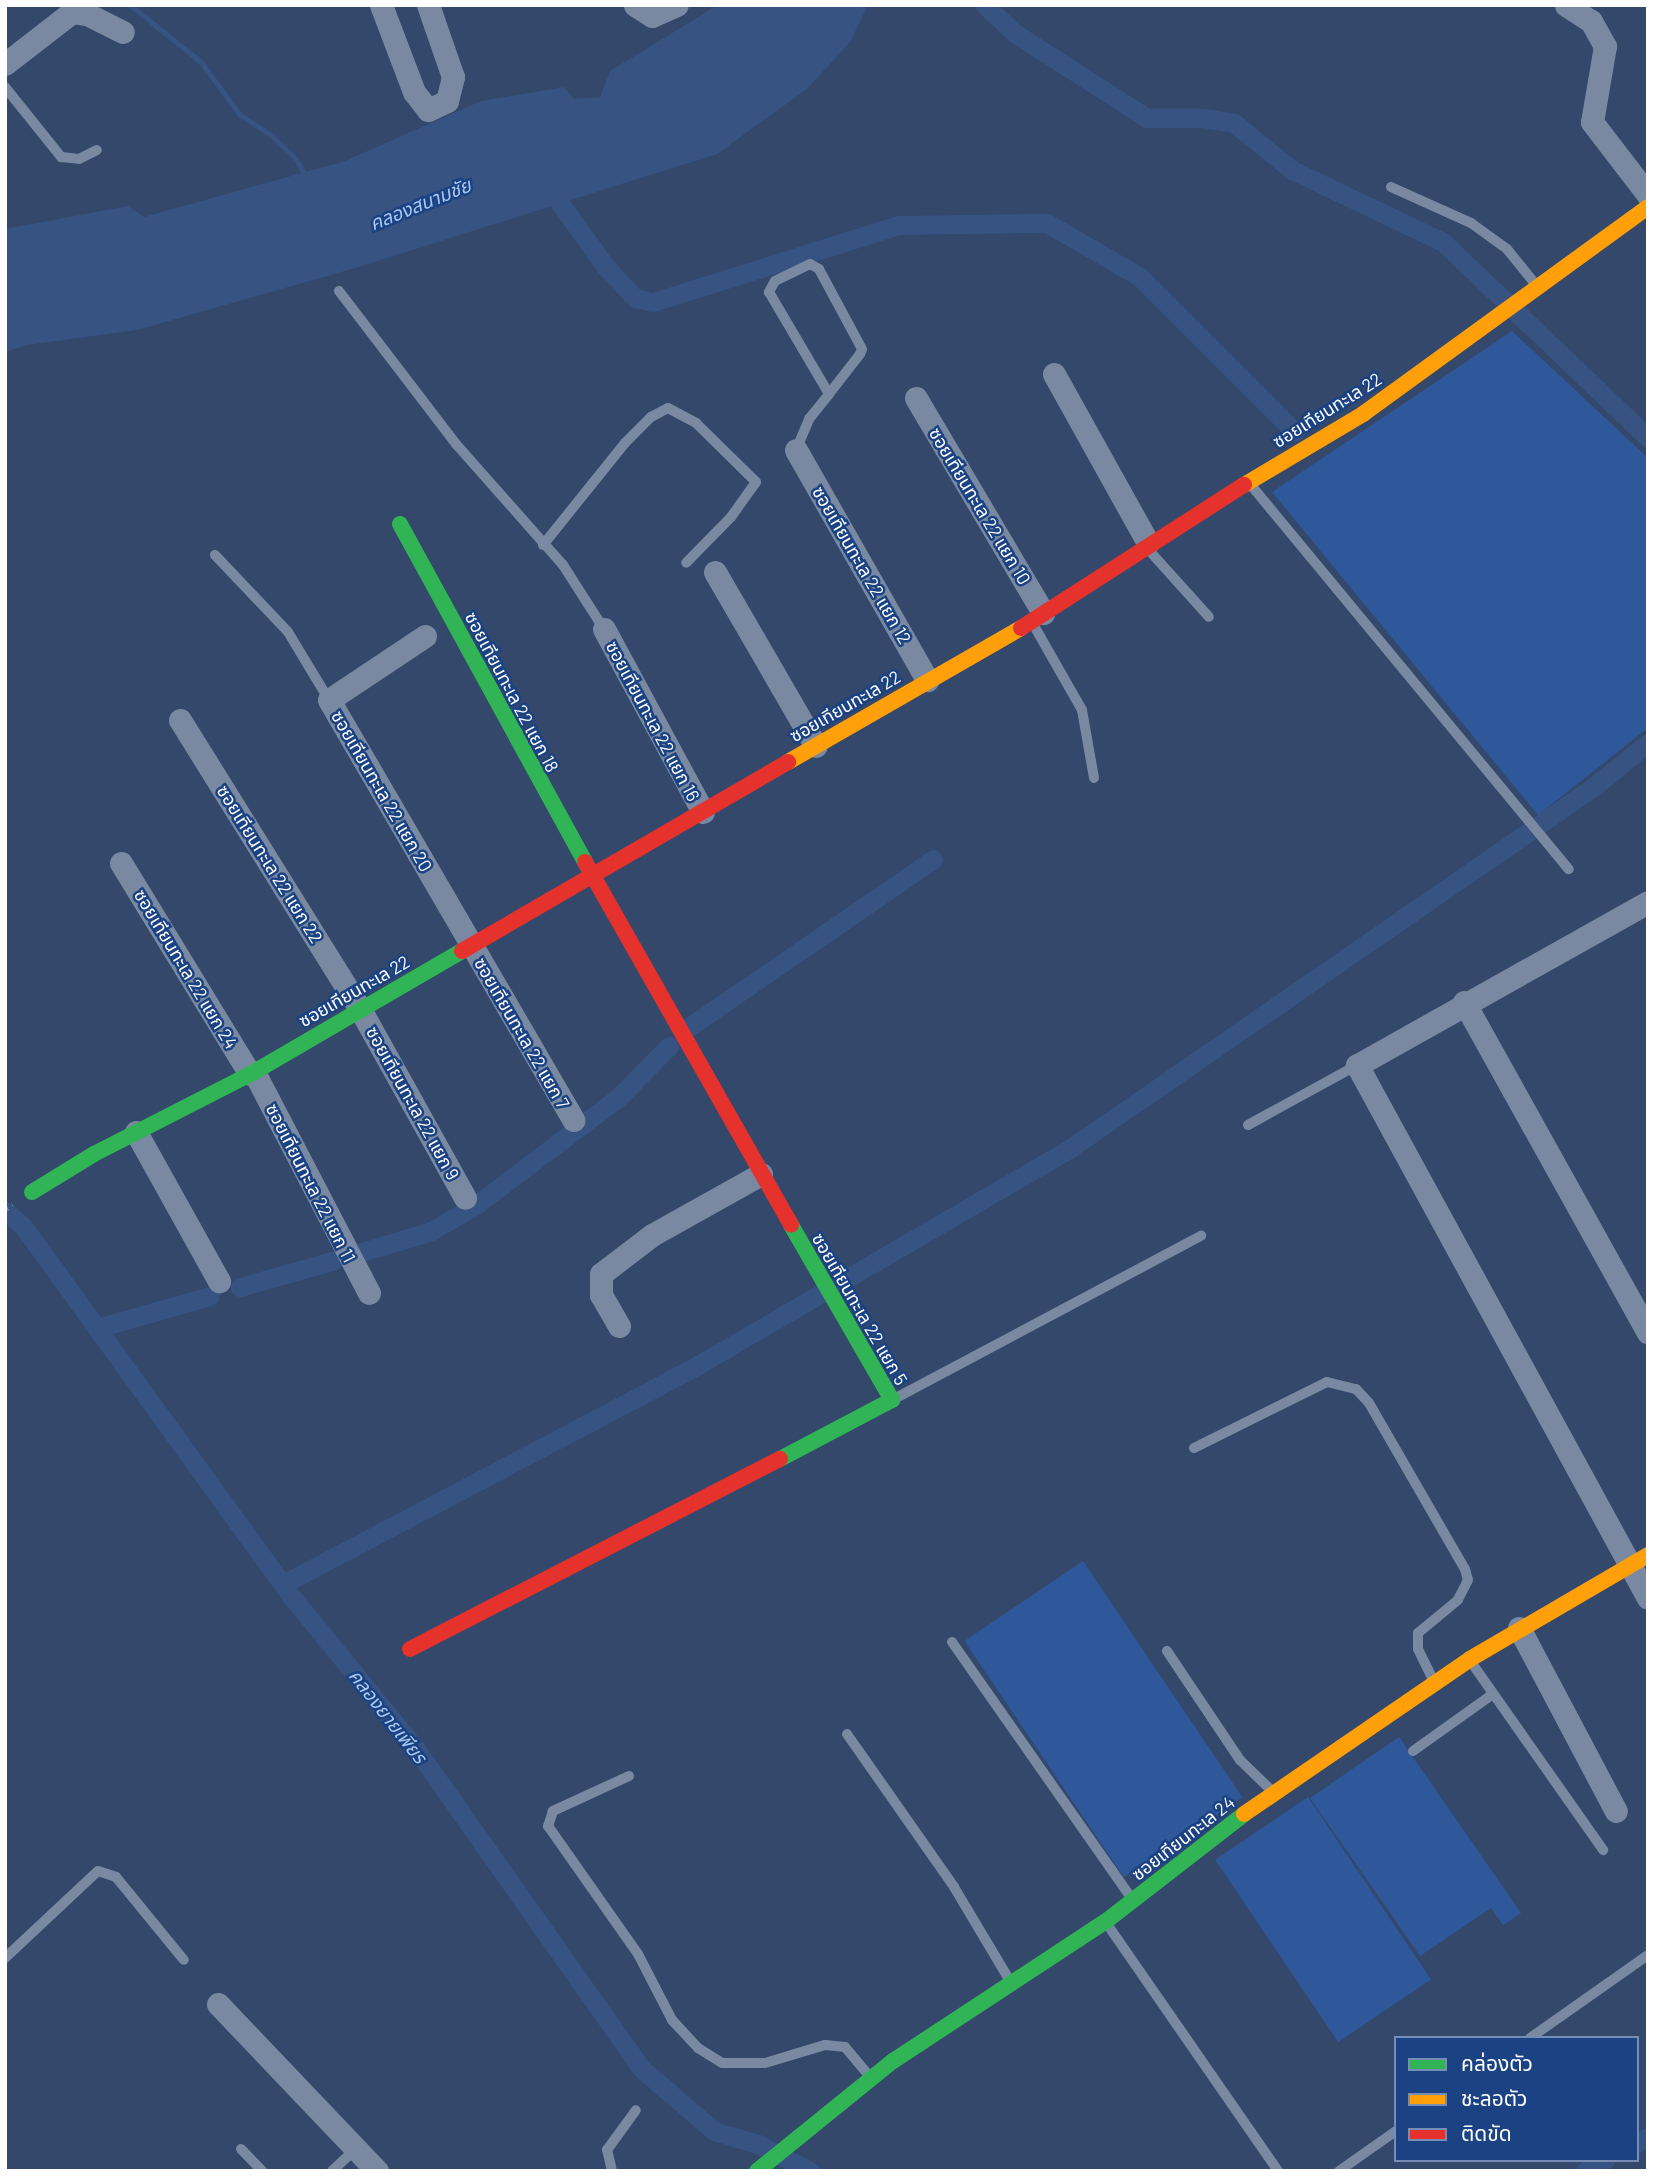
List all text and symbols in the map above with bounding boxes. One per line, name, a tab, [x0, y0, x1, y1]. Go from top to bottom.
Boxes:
water label: คลองสนามชัย	[366, 173, 474, 235]
street label: ซอยเทียนทะเล 22	[1269, 368, 1385, 452]
street label: ซอยเทียนทะเล 22 แยก 10	[925, 424, 1035, 588]
street label: ซอยเทียนทะเล 22 แยก 12	[808, 482, 916, 648]
street label: ซอยเทียนทะเล 22 แยก 18	[461, 608, 563, 776]
street label: ซอยเทียนทะเล 22 แยก 16	[602, 637, 704, 805]
street label: ซอยเทียนทะเล 22	[786, 666, 904, 746]
street label: ซอยเทียนทะเล 22 แยก 20	[327, 707, 437, 875]
street label: ซอยเทียนทะเล 22 แยก 22	[213, 781, 327, 947]
street label: ซอยเทียนทะเล 22 แยก 24	[130, 885, 242, 1053]
street label: ซอยเทียนทะเล 22	[295, 951, 413, 1031]
street label: ซอยเทียนทะเล 22 แยก 7	[470, 953, 574, 1113]
street label: ซอยเทียนทะเล 22 แยก 9	[362, 1022, 464, 1184]
street label: ซอยเทียนทะเล 22 แยก 11	[262, 1100, 360, 1266]
street label: ซอยเทียนทะเล 22 แยก 5	[808, 1229, 912, 1389]
water label: คลองยายเพียร	[344, 1664, 432, 1768]
street label: ซอยเทียนทะเล 24	[1127, 1791, 1239, 1885]
legend	[1394, 2036, 1639, 2162]
text: คล่องตัว	[1461, 2050, 1533, 2075]
text: ชะลอตัว	[1461, 2085, 1527, 2110]
text: ติดขัด	[1461, 2120, 1512, 2145]

